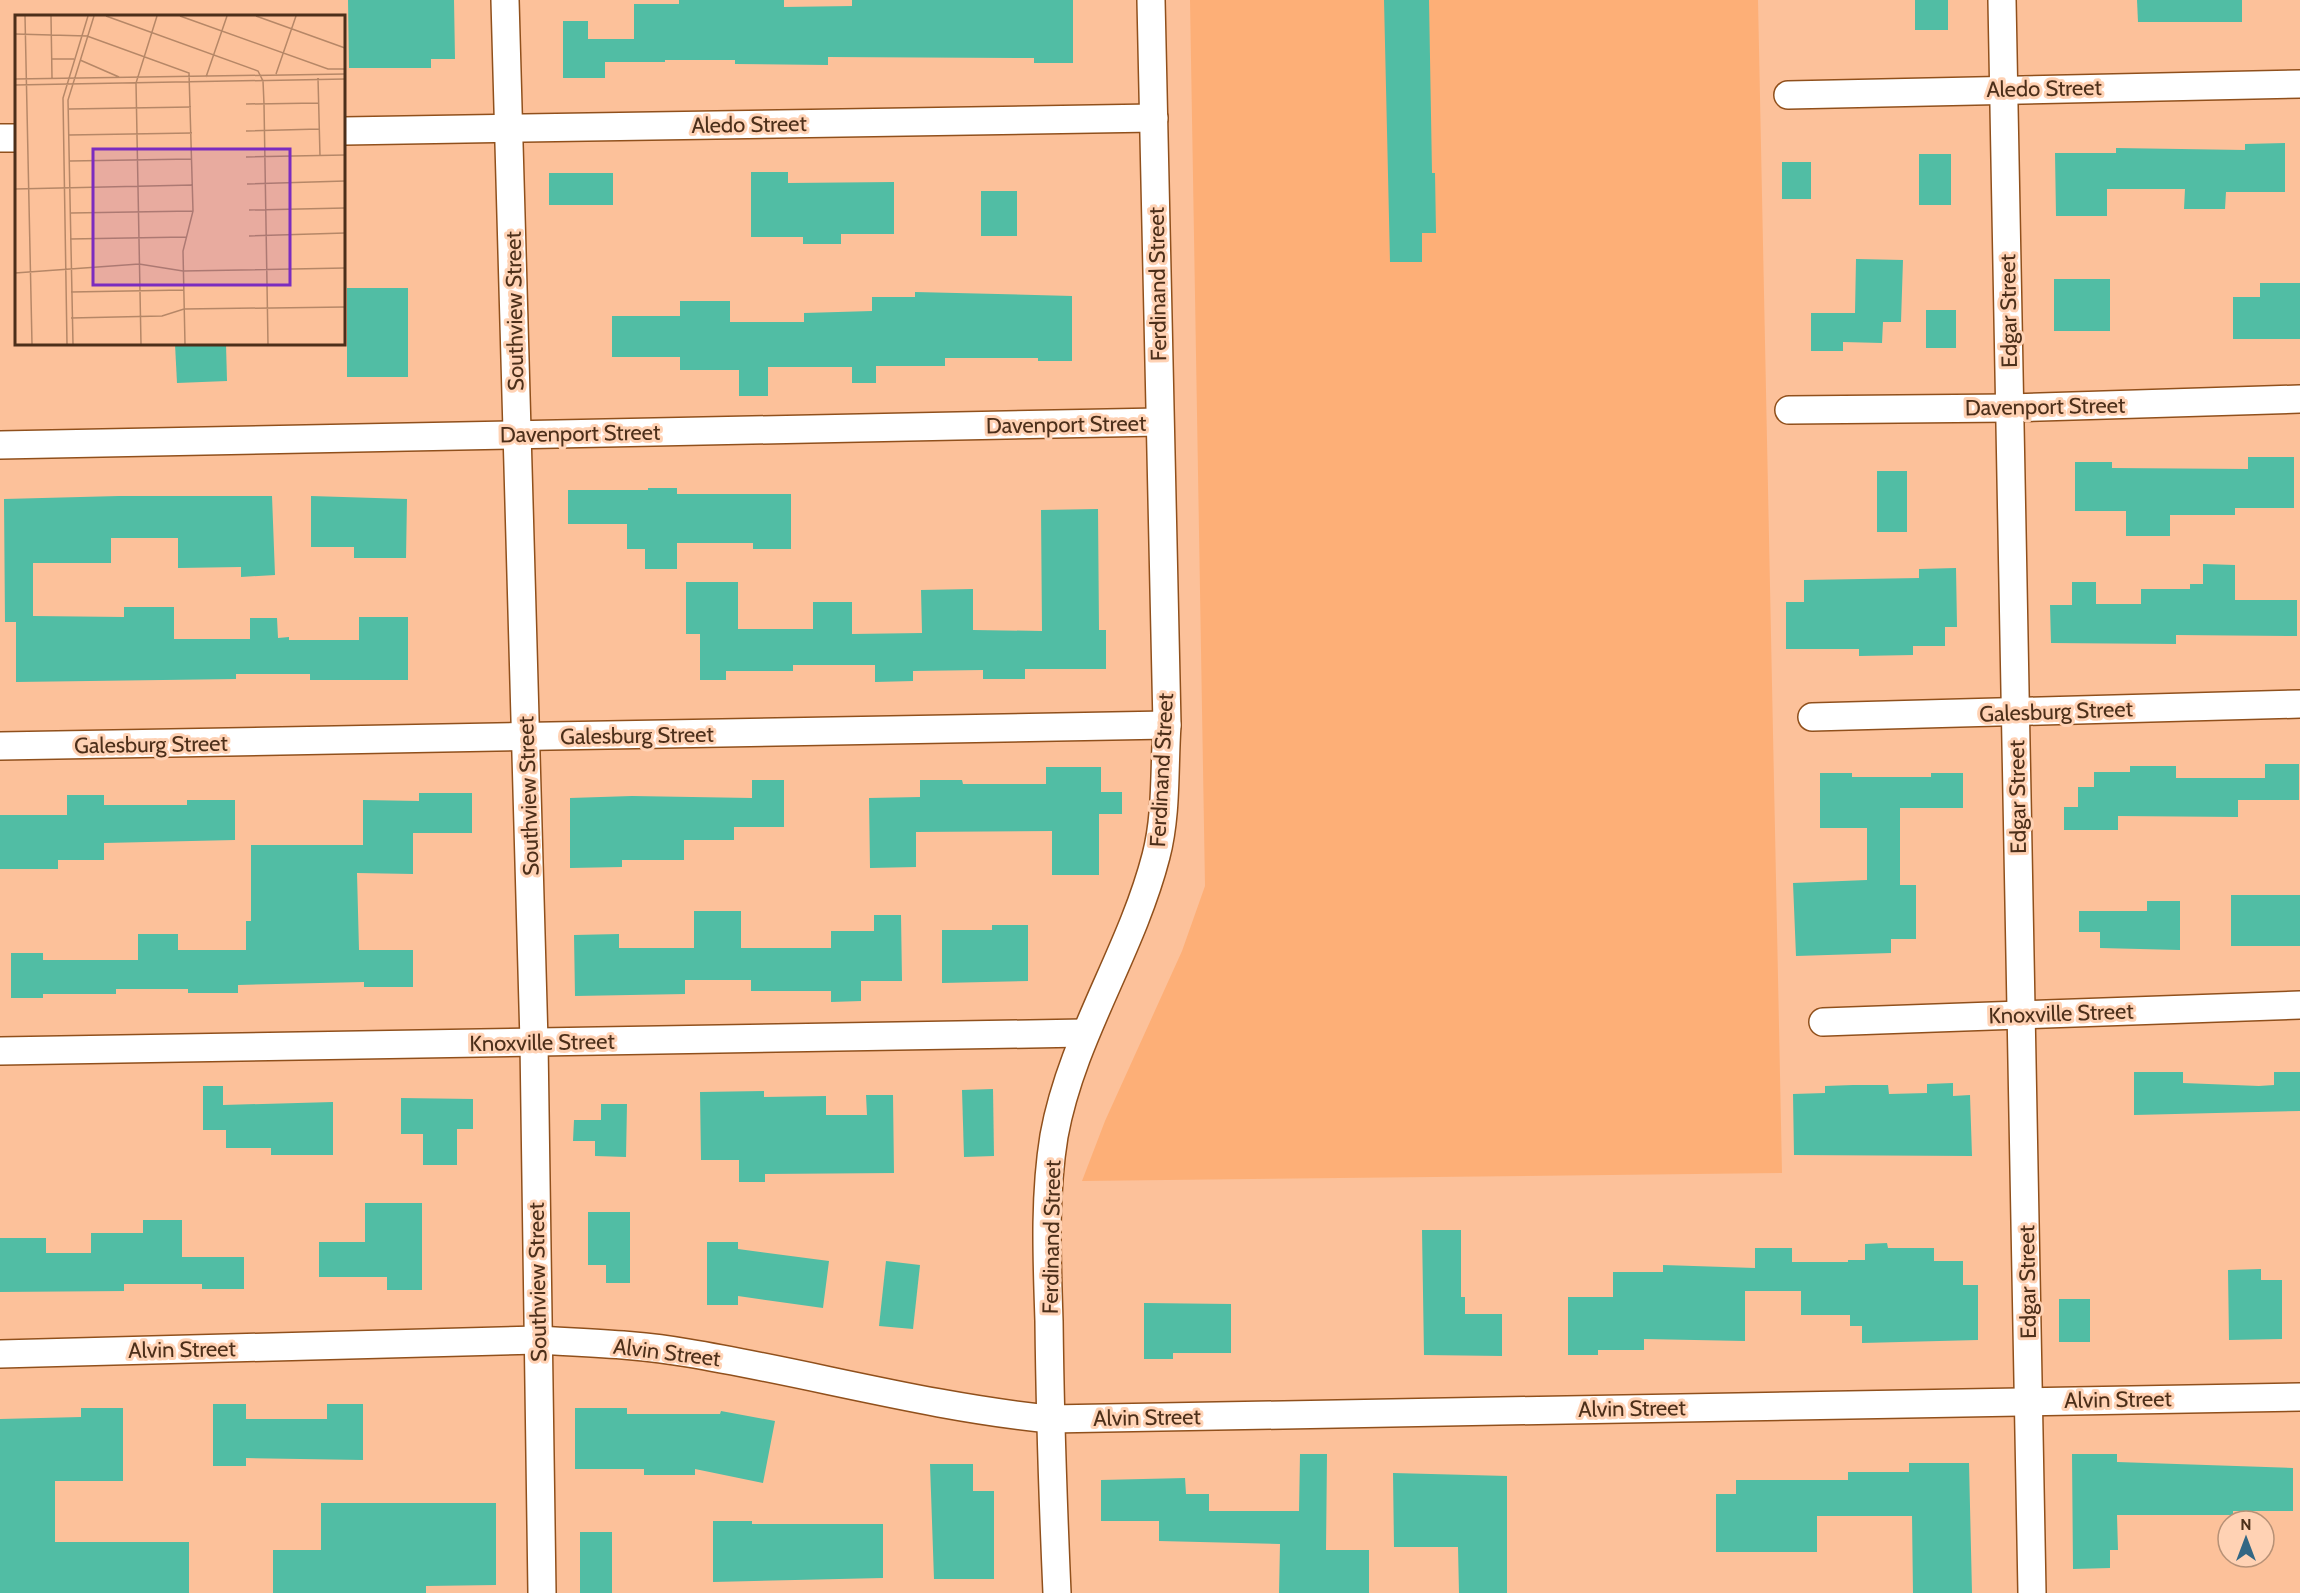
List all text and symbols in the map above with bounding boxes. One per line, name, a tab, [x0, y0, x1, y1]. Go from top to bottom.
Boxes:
inset map	[15, 15, 345, 345]
street label: Aledo Street	[1986, 74, 2103, 103]
street label: Aledo Street	[691, 110, 808, 139]
street label: Ferdinand Street	[1143, 206, 1172, 361]
street label: Southview Street	[500, 230, 529, 391]
street label: Edgar Street	[1994, 253, 2023, 368]
street label: Davenport Street	[1965, 392, 2126, 421]
street label: Davenport Street	[986, 410, 1147, 439]
street label: Davenport Street	[500, 419, 661, 448]
street label: Ferdinand Street	[1144, 692, 1179, 848]
street label: Galesburg Street	[1979, 695, 2134, 728]
street label: Southview Street	[512, 715, 545, 876]
street label: Galesburg Street	[560, 721, 715, 750]
street label: Galesburg Street	[74, 730, 229, 759]
street label: Edgar Street	[2003, 739, 2032, 854]
street label: Knoxville Street	[1988, 997, 2135, 1030]
street label: Knoxville Street	[469, 1028, 616, 1057]
street label: Ferdinand Street	[1037, 1159, 1066, 1314]
street label: Southview Street	[523, 1201, 552, 1362]
street label: Edgar Street	[2013, 1224, 2042, 1339]
street label: Alvin Street	[612, 1333, 723, 1373]
street label: Alvin Street	[128, 1335, 237, 1364]
street label: Alvin Street	[2064, 1385, 2173, 1414]
street label: Alvin Street	[1578, 1394, 1687, 1423]
street label: Alvin Street	[1093, 1403, 1202, 1432]
north arrow	[2216, 1509, 2276, 1569]
text: N	[2240, 1515, 2252, 1534]

